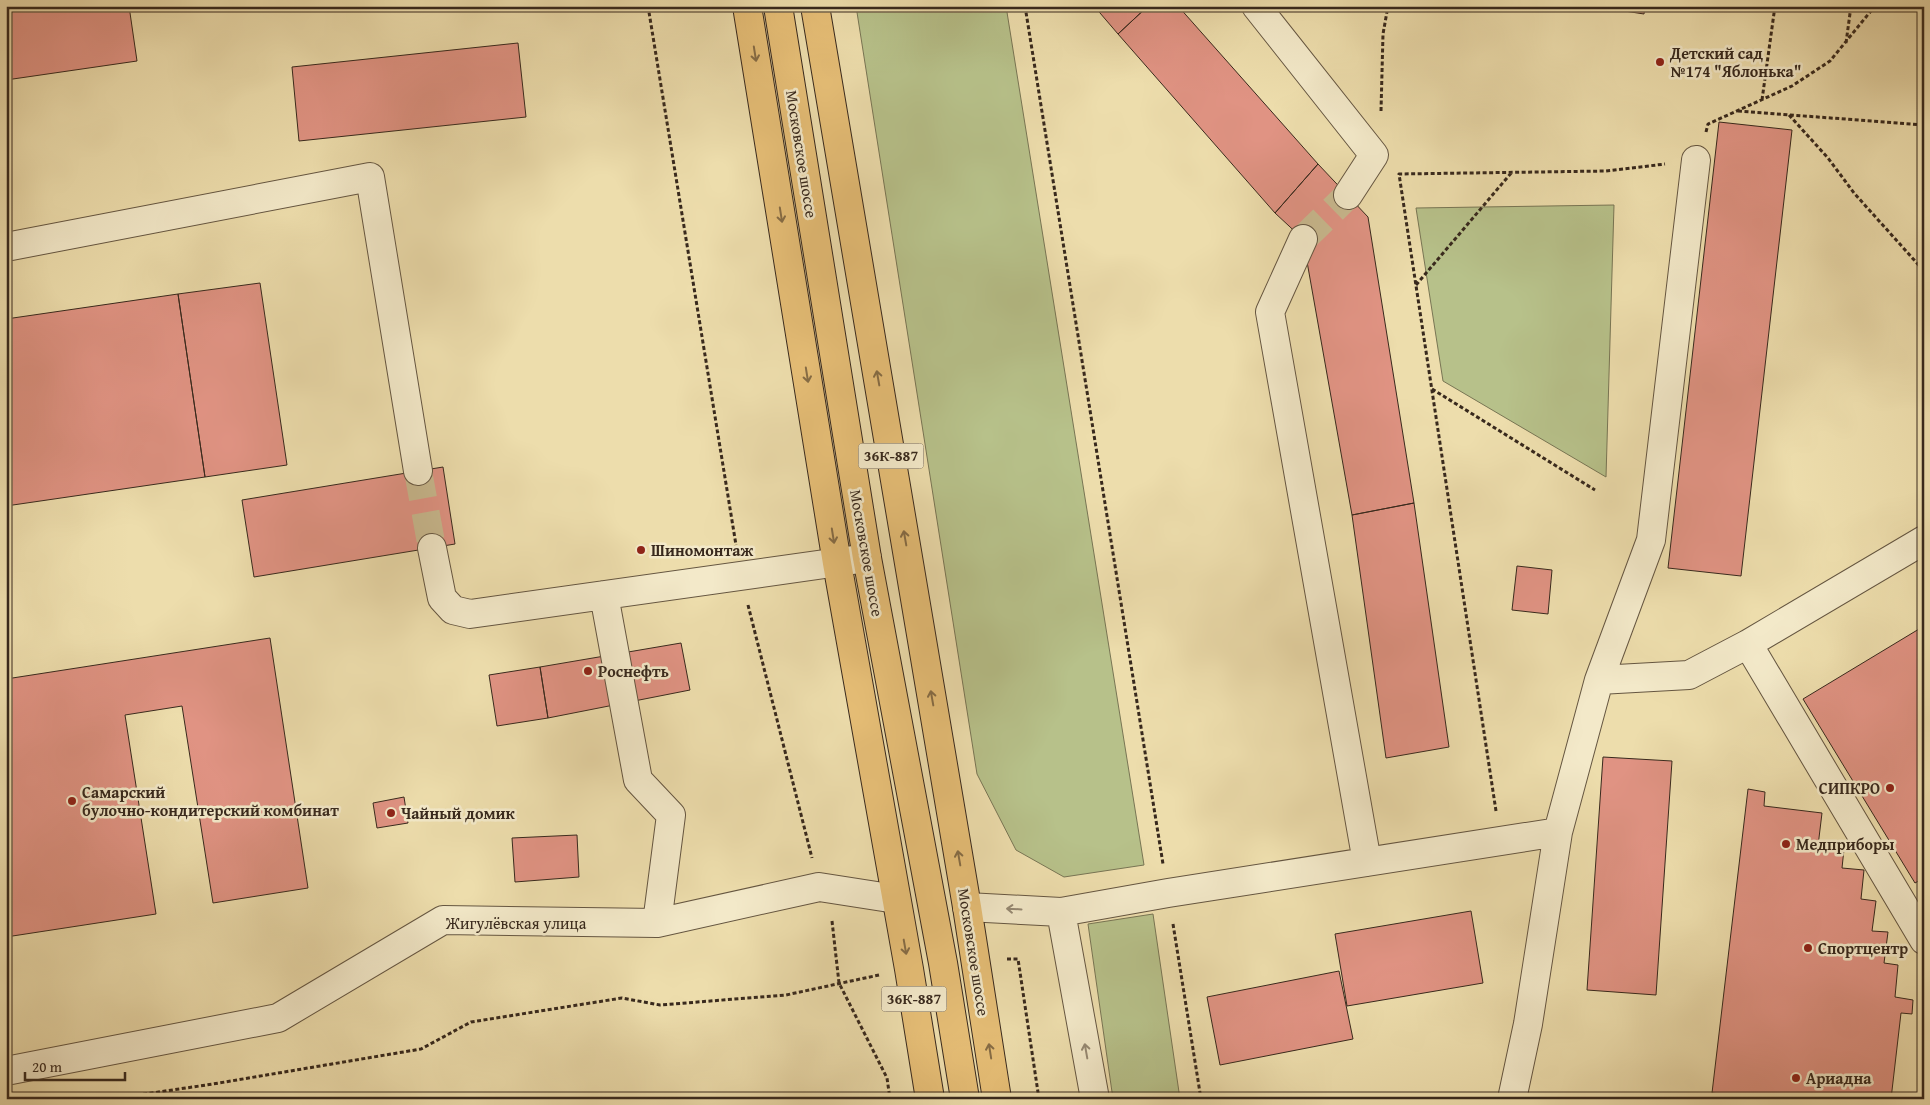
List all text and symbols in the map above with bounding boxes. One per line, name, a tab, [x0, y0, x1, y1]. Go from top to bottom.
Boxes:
place label: Детский сад №174 "Яблонька"	[1669, 41, 1801, 83]
one-way arrow	[751, 46, 761, 62]
marker: Детский сад №174 "Яблонька"	[1654, 56, 1666, 68]
street label: Московское шоссе	[780, 89, 824, 219]
one-way arrow	[776, 206, 786, 222]
one-way arrow	[802, 367, 812, 383]
one-way arrow	[873, 370, 883, 386]
road number: 36К-887	[858, 444, 924, 468]
street label: Московское шоссе	[844, 487, 890, 619]
one-way arrow	[828, 527, 838, 543]
one-way arrow	[900, 530, 910, 546]
place label: Шиномонтаж	[651, 538, 753, 562]
marker: Шиномонтаж	[635, 544, 647, 556]
place label: Роснефть	[598, 659, 669, 683]
marker: Роснефть	[582, 665, 594, 677]
one-way arrow	[927, 691, 937, 707]
place label: СИПКРО	[1819, 776, 1880, 800]
place label: Самарский булочно-кондитерский комбинат	[82, 780, 339, 822]
marker: СИПКРО	[1884, 782, 1896, 794]
marker: Самарский булочно-кондитерский комбинат	[66, 795, 78, 807]
place label: Чайный домик	[401, 801, 516, 825]
marker: Чайный домик	[385, 807, 397, 819]
place label: Медприборы	[1796, 832, 1895, 856]
marker: Медприборы	[1780, 838, 1792, 850]
one-way arrow	[954, 851, 964, 867]
street label: Московское шоссе	[952, 887, 996, 1017]
one-way arrow	[1007, 905, 1023, 914]
street label: Жигулёвская улица	[445, 911, 587, 935]
place label: Спортцентр	[1818, 936, 1908, 960]
one-way arrow	[900, 938, 910, 954]
marker: Спортцентр	[1802, 942, 1814, 954]
road number: 36К-887	[882, 986, 946, 1012]
one-way arrow	[984, 1043, 994, 1059]
one-way arrow	[1081, 1043, 1091, 1059]
scale bar	[25, 1050, 125, 1082]
text: 20 m	[32, 1056, 63, 1077]
place label: Ариадна	[1806, 1066, 1872, 1090]
marker: Ариадна	[1790, 1072, 1802, 1084]

